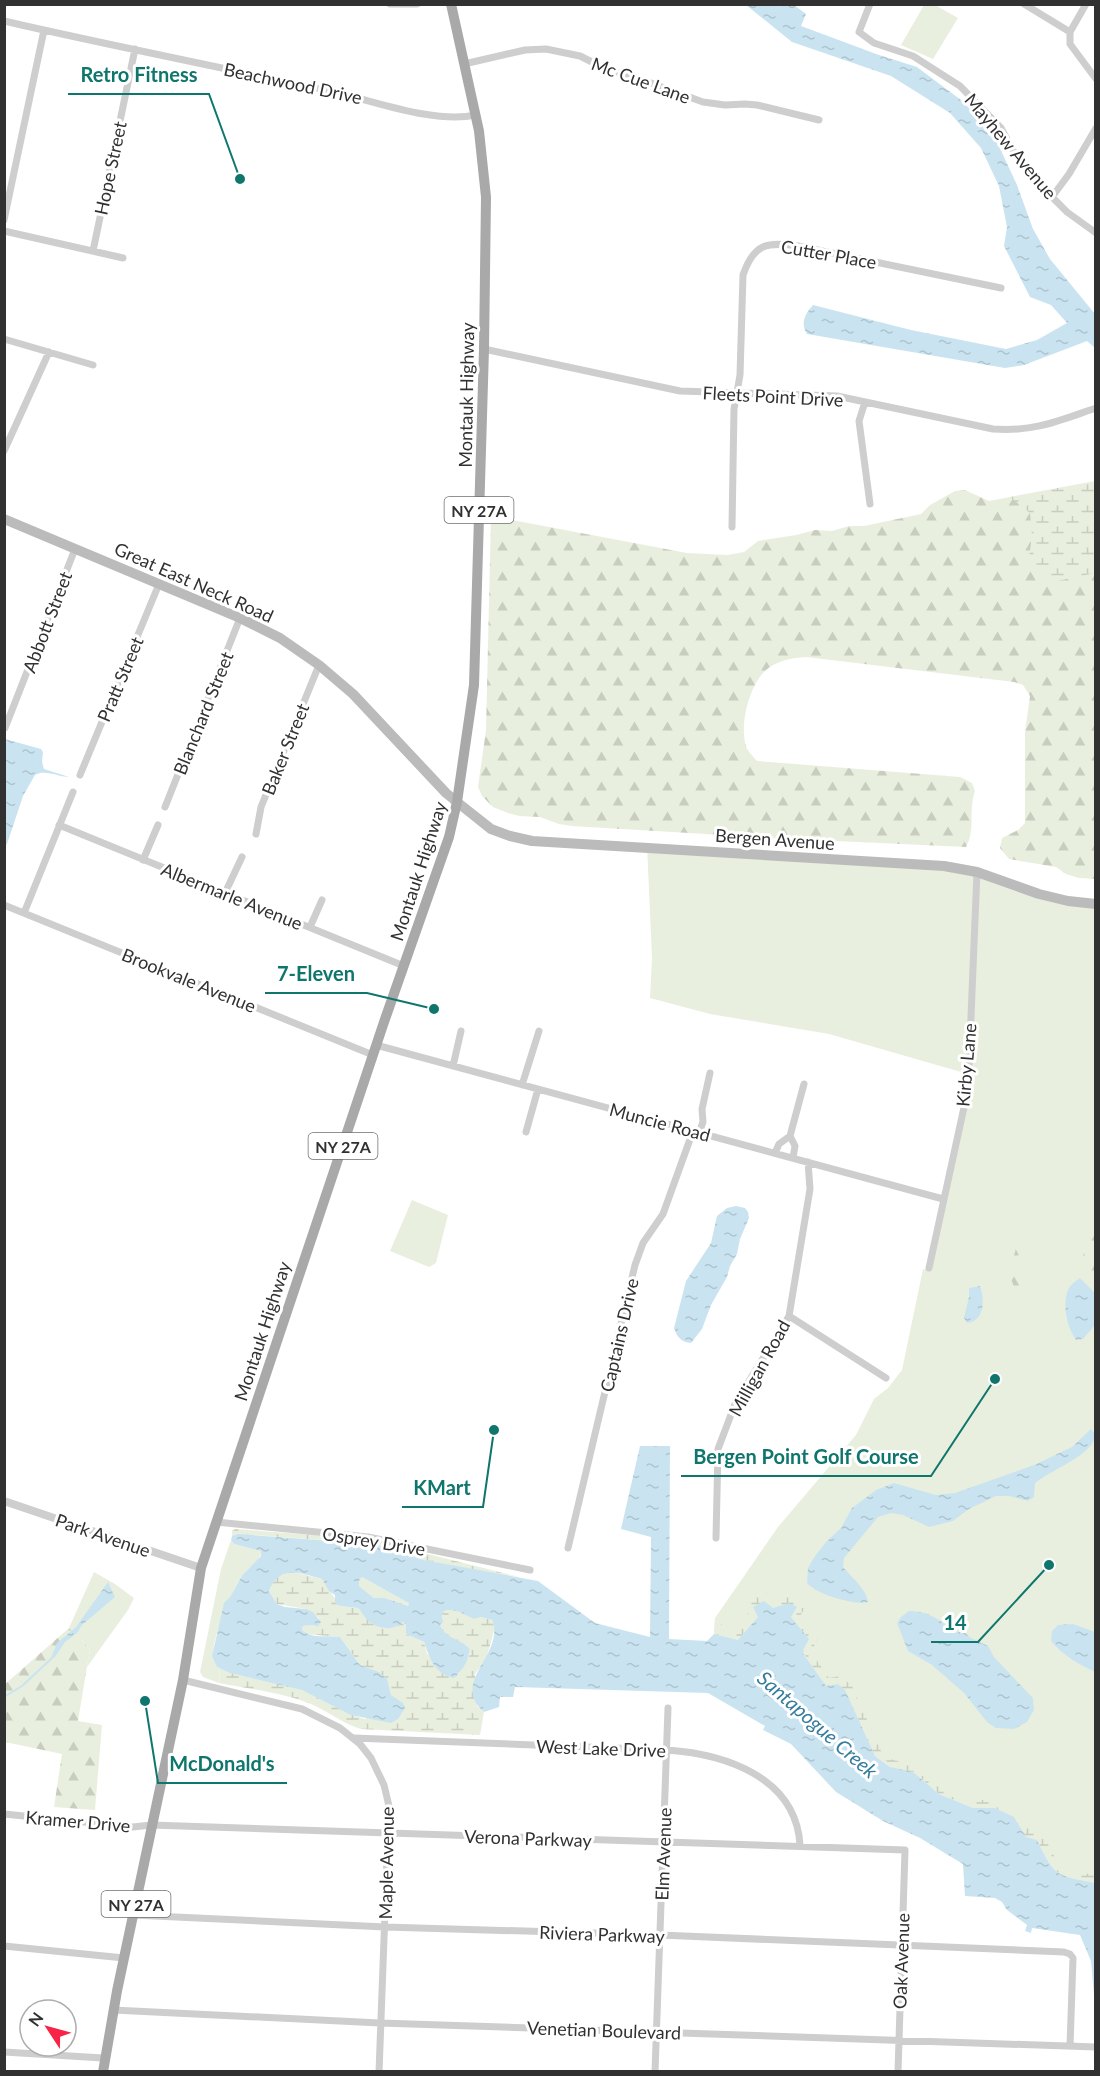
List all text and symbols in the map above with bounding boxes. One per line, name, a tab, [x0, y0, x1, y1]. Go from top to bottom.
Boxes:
street label: Mc Cue Lane	[589, 52, 693, 108]
callout: Retro Fitness	[68, 56, 209, 94]
street label: Beachwood Drive	[222, 58, 364, 108]
text: Retro Fitness	[80, 62, 198, 86]
street label: Mayhew Avenue	[960, 89, 1062, 203]
street label: Hope Street	[89, 119, 131, 217]
street label: Cutter Place	[780, 235, 878, 273]
street label: Montauk Highway	[454, 322, 478, 468]
street label: Fleets Point Drive	[702, 381, 844, 411]
road number: NY 27A	[444, 497, 514, 523]
street label: Great East Neck Road	[111, 537, 277, 627]
street label: Abbott Street	[18, 568, 77, 676]
street label: Pratt Street	[92, 633, 148, 725]
street label: Blanchard Street	[168, 648, 238, 778]
street label: Baker Street	[257, 700, 314, 798]
street label: Montauk Highway	[385, 798, 451, 943]
street label: Bergen Avenue	[715, 824, 835, 854]
street label: Albermarle Avenue	[158, 858, 306, 934]
street label: Brookvale Avenue	[119, 943, 259, 1017]
callout: 7-Eleven	[265, 955, 367, 993]
text: 7-Eleven	[277, 961, 355, 985]
street label: Kirby Lane	[951, 1022, 981, 1108]
street label: Muncie Road	[607, 1098, 713, 1146]
road number: NY 27A	[308, 1133, 378, 1159]
street label: Montauk Highway	[229, 1258, 295, 1403]
street label: Captains Drive	[595, 1276, 643, 1394]
street label: Milligan Road	[724, 1316, 794, 1420]
callout: Bergen Point Golf Course	[681, 1438, 931, 1476]
text: Bergen Point Golf Course	[693, 1444, 919, 1468]
callout: KMart	[402, 1469, 483, 1507]
text: KMart	[413, 1475, 471, 1499]
street label: Park Avenue	[53, 1509, 153, 1561]
street label: Osprey Drive	[321, 1522, 427, 1560]
callout: 14	[931, 1604, 978, 1642]
text: 14	[943, 1610, 967, 1634]
water label: Santapogue Creek	[753, 1665, 883, 1783]
street label: West Lake Drive	[536, 1735, 666, 1761]
callout: McDonald's	[158, 1745, 287, 1783]
text: McDonald's	[169, 1751, 275, 1775]
street label: Kramer Drive	[25, 1805, 131, 1837]
street label: Maple Avenue	[374, 1806, 398, 1920]
street label: Elm Avenue	[650, 1807, 676, 1901]
street label: Verona Parkway	[464, 1825, 593, 1851]
road number: NY 27A	[102, 1891, 170, 1917]
street label: Oak Avenue	[888, 1913, 914, 2009]
street label: Riviera Parkway	[539, 1921, 666, 1947]
north arrow	[18, 1998, 78, 2058]
text: N	[24, 2008, 47, 2029]
street label: Venetian Boulevard	[527, 2016, 681, 2044]

